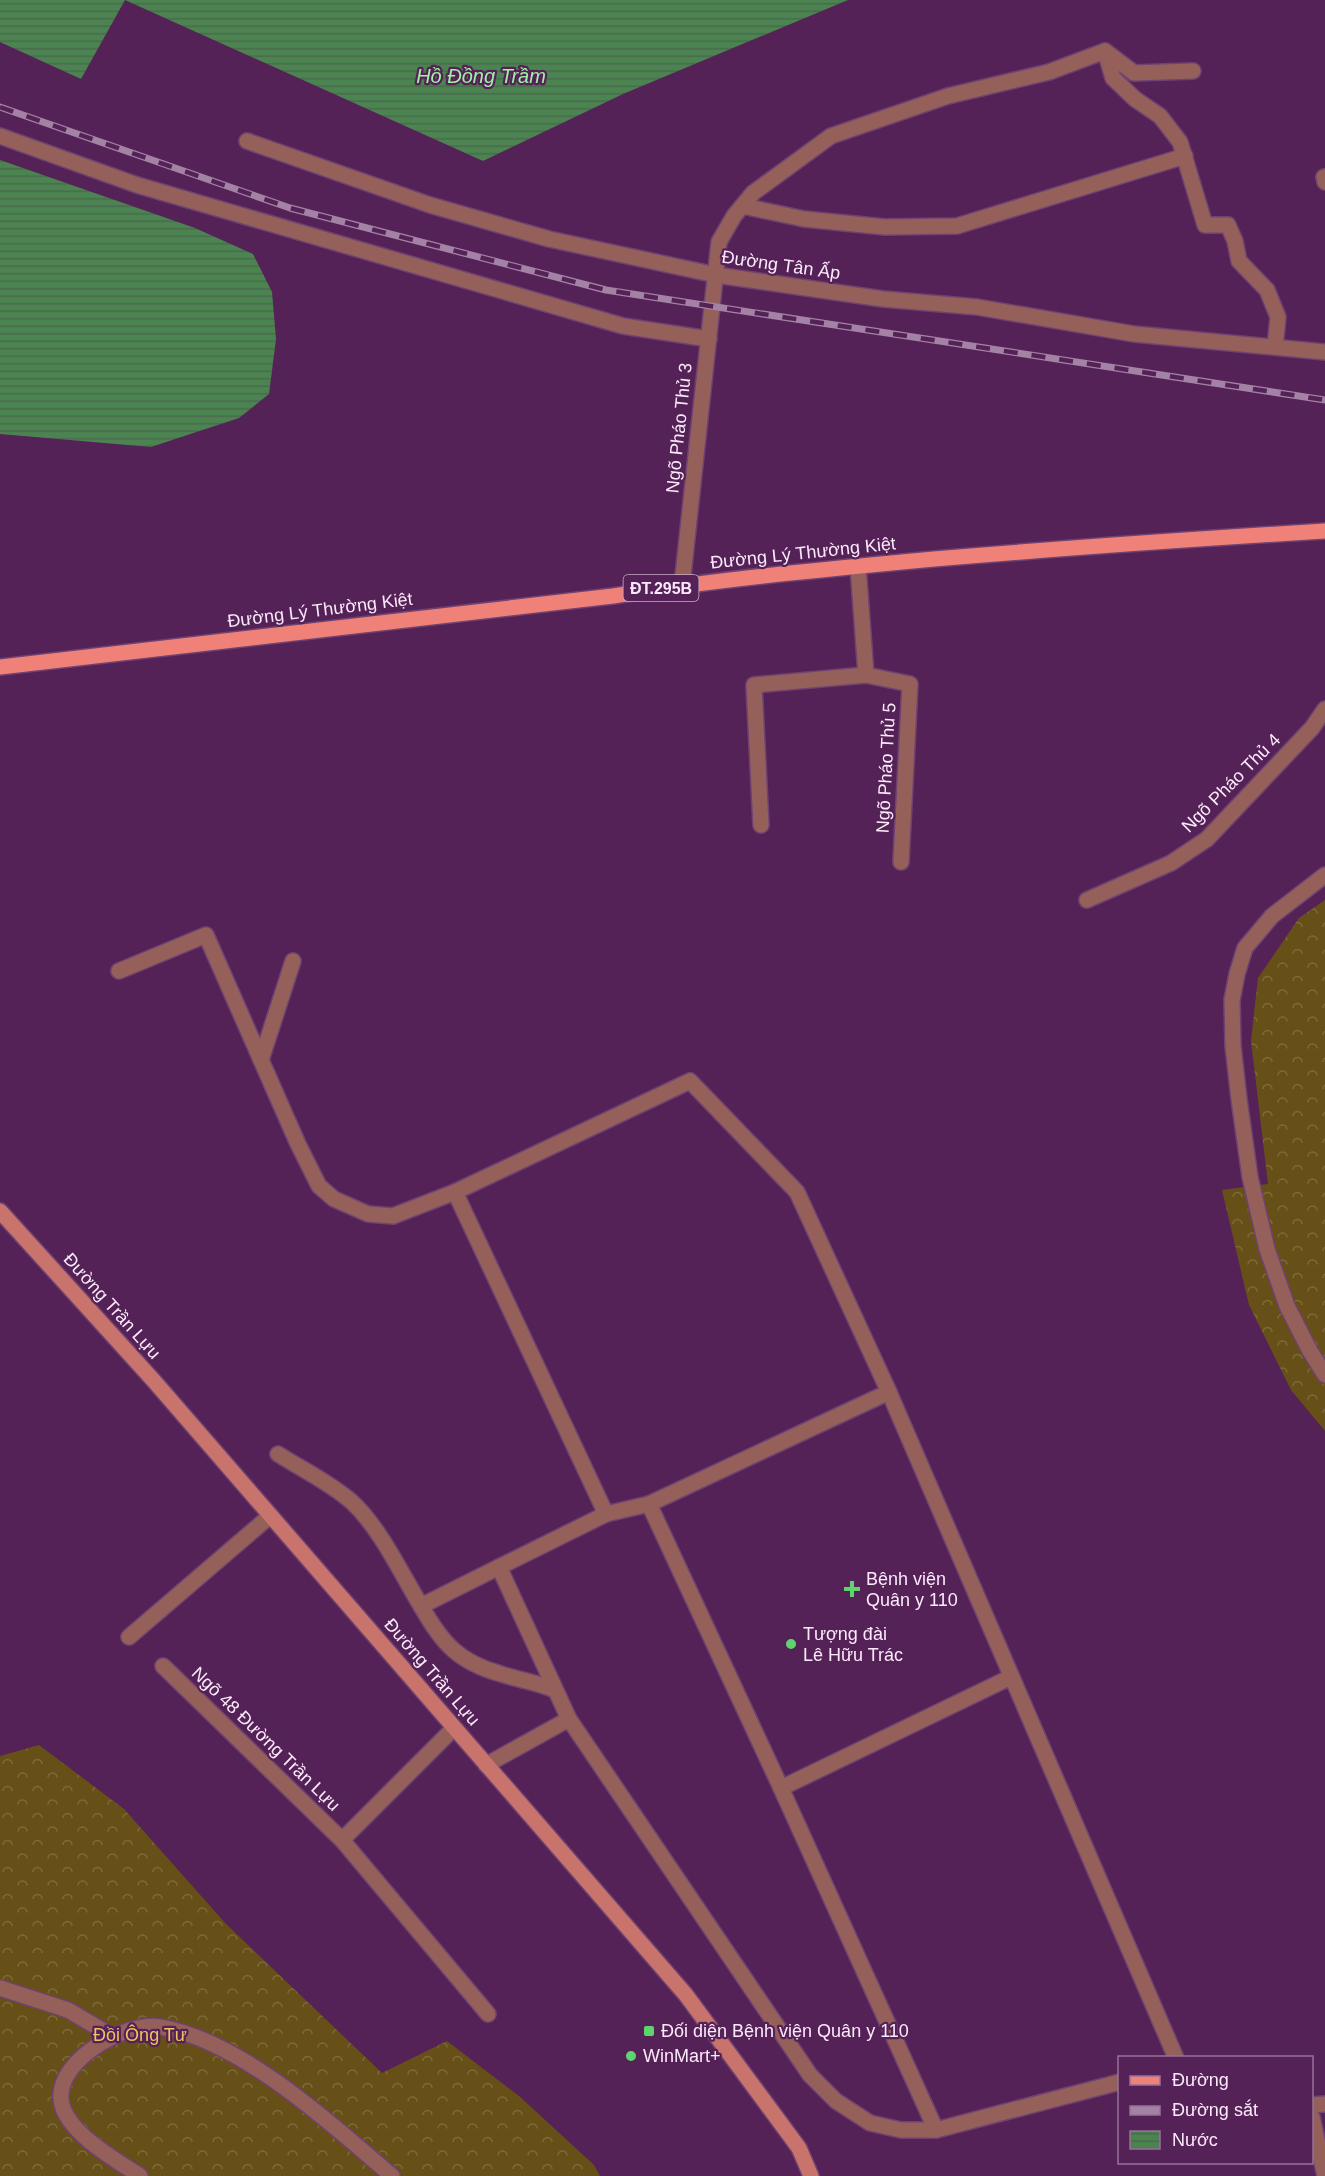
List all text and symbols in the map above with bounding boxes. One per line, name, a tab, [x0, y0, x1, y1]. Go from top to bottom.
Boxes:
water label: Hồ Đồng Trầm	[416, 65, 546, 87]
street label: Đường Tân Ấp	[720, 246, 842, 283]
street label: Ngõ Pháo Thủ 3	[662, 362, 696, 494]
street label: Đường Lý Thường Kiệt	[709, 533, 897, 573]
road number: ĐT.295B	[624, 575, 698, 601]
street label: Đường Lý Thường Kiệt	[226, 589, 414, 631]
street label: Ngõ Pháo Thủ 5	[873, 702, 899, 834]
street label: Ngõ Pháo Thủ 4	[1178, 730, 1284, 836]
street label: Đường Trần Lựu	[59, 1249, 165, 1363]
place label: Bệnh viện Quân y 110	[866, 1569, 958, 1610]
marker: Bệnh viện Quân y 110	[843, 1580, 861, 1598]
street label: Đường Trần Lựu	[380, 1615, 484, 1729]
place label: Tượng đài Lê Hữu Trác	[803, 1624, 903, 1665]
marker: Tượng đài Lê Hữu Trác	[784, 1637, 798, 1651]
street label: Ngõ 48 Đường Trần Lựu	[188, 1663, 344, 1815]
place label: Đối diện Bệnh viện Quân y 110	[661, 2021, 909, 2041]
park label: Đồi Ông Tư	[93, 2024, 187, 2045]
marker: Đối diện Bệnh viện Quân y 110	[642, 2024, 656, 2038]
place label: WinMart+	[643, 2046, 721, 2066]
marker: WinMart+	[624, 2049, 638, 2063]
legend	[1118, 2056, 1313, 2164]
text: Đường	[1172, 2070, 1229, 2090]
text: Đường sắt	[1172, 2099, 1258, 2120]
text: Nước	[1172, 2130, 1218, 2150]

